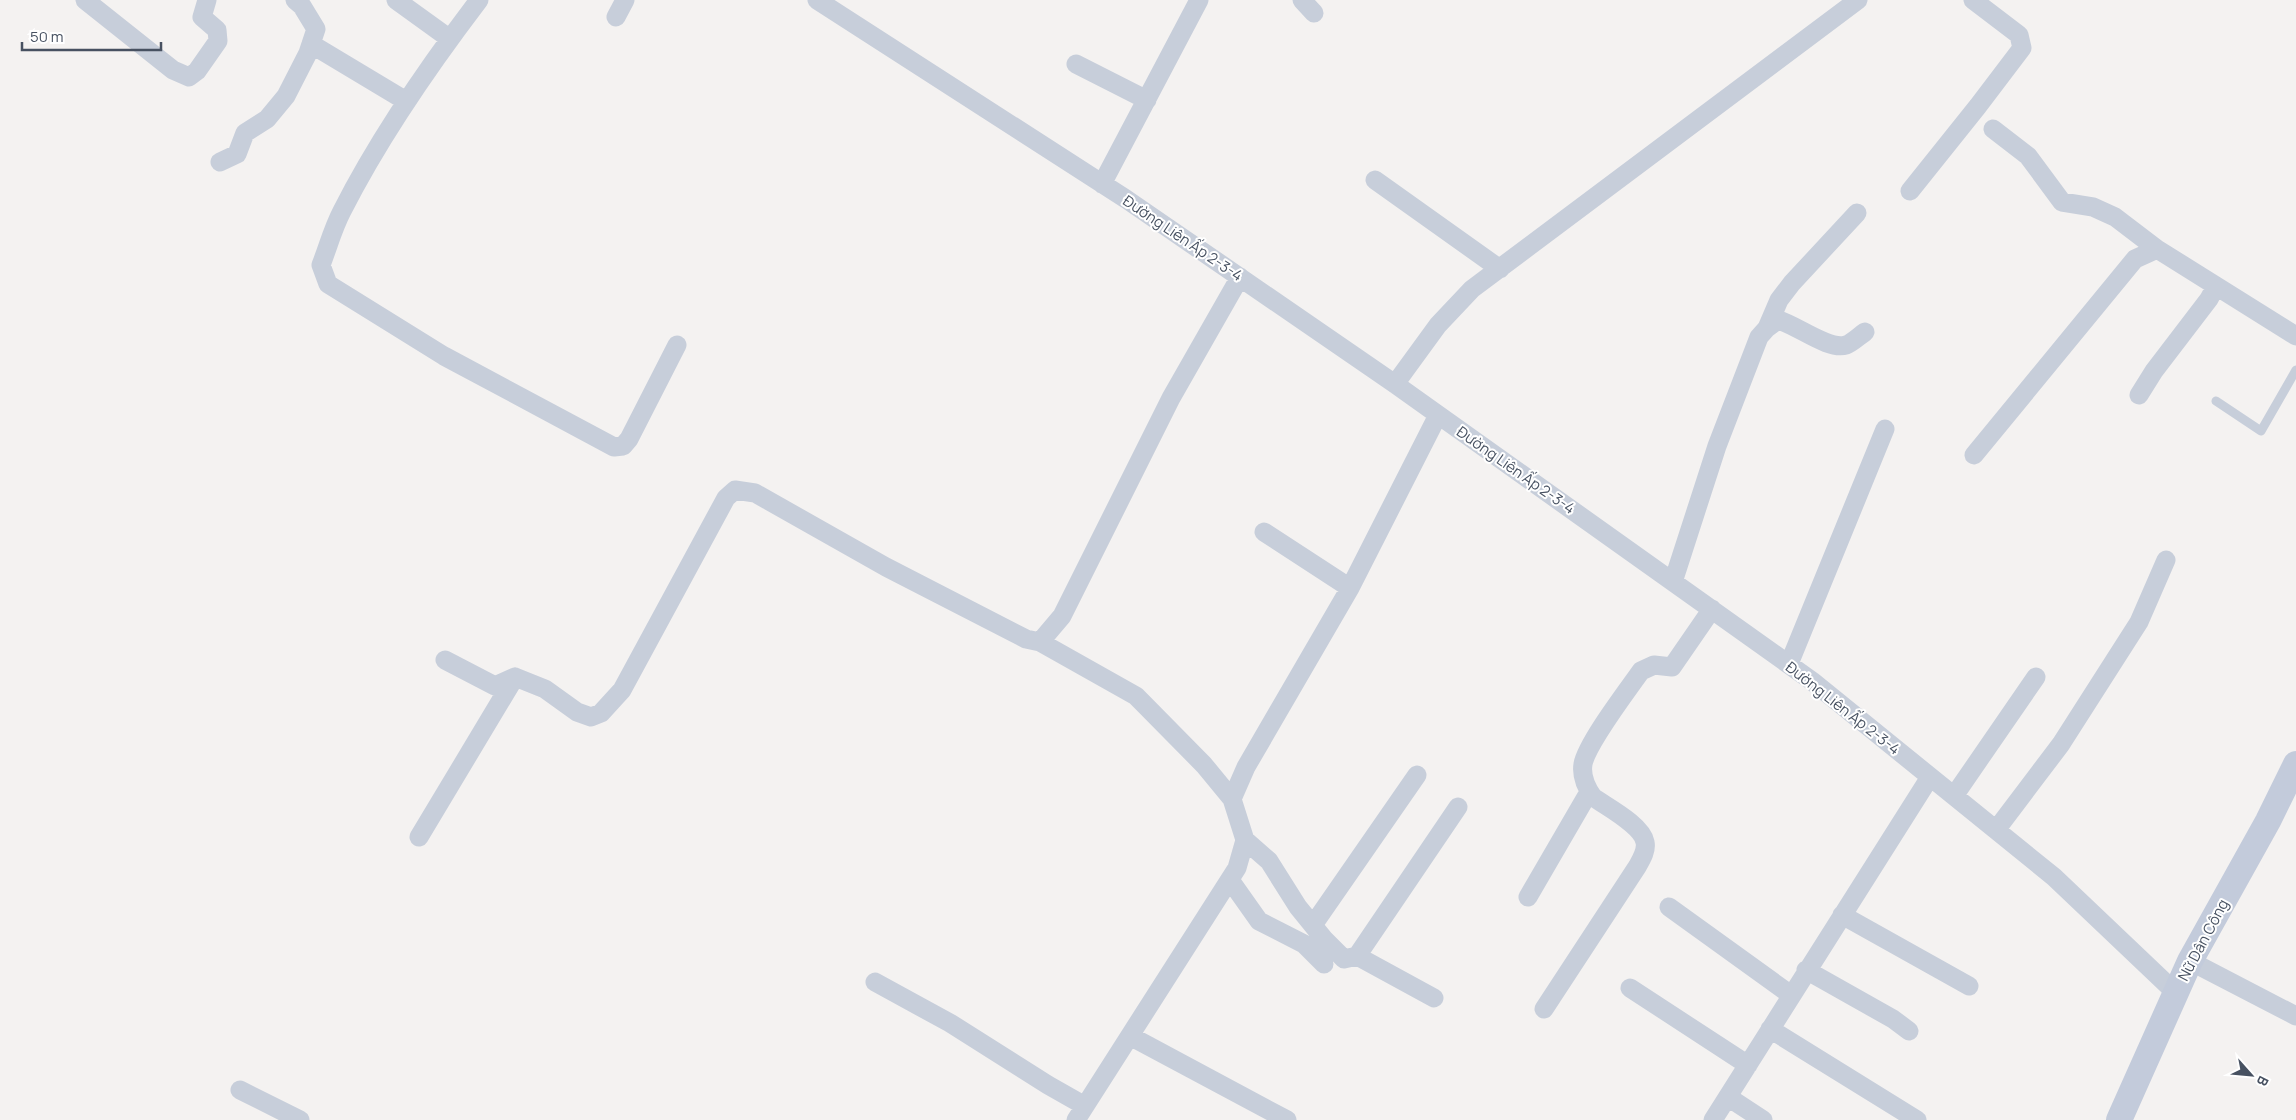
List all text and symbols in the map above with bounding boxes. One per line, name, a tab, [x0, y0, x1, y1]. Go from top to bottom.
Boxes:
scale bar	[22, 20, 161, 52]
text: 50 m	[30, 26, 64, 47]
street label: Đường Liên Ấp 2-3-4	[1119, 190, 1247, 286]
street label: Đường Liên Ấp 2-3-4	[1453, 421, 1580, 519]
street label: Đường Liên Ấp 2-3-4	[1781, 657, 1905, 759]
street label: Nữ Dân Công	[2173, 895, 2233, 985]
north arrow	[2226, 1050, 2276, 1100]
text: B	[2252, 1073, 2274, 1090]

